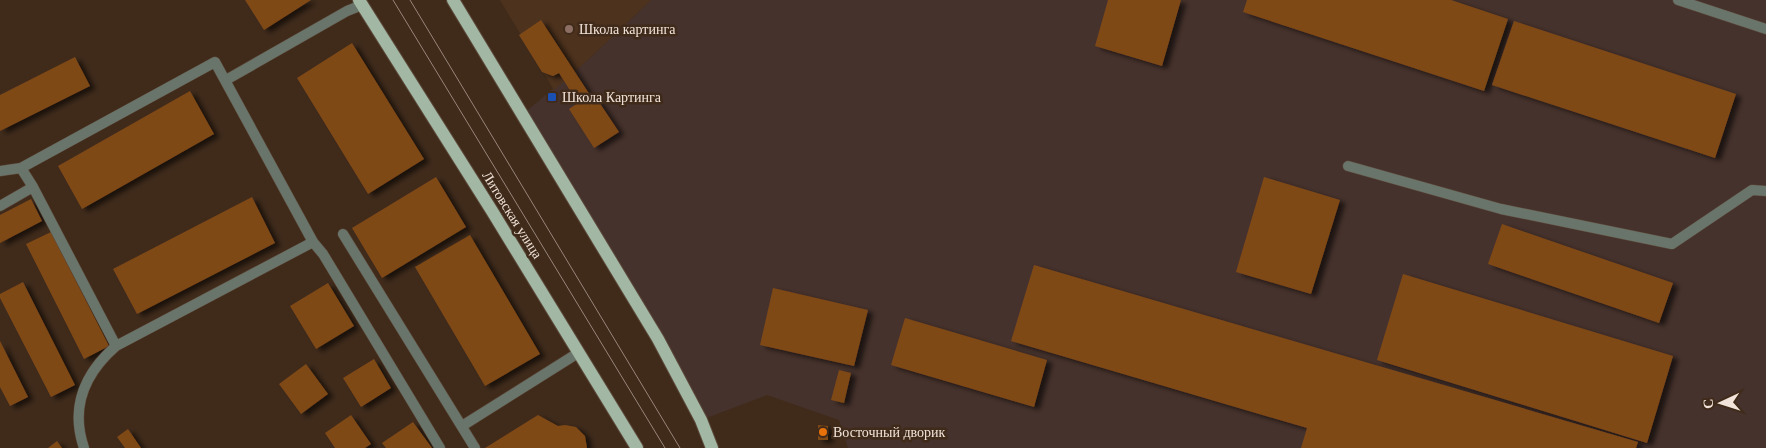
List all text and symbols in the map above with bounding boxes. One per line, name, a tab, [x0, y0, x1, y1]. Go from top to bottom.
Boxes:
place label: Школа картинга	[579, 22, 676, 37]
marker: Школа картинга	[563, 23, 575, 35]
place label: Школа Картинга	[562, 90, 662, 105]
marker: Школа Картинга	[546, 91, 558, 103]
street label: Литовская улица	[479, 169, 545, 262]
north arrow	[1696, 378, 1746, 428]
text: С	[1701, 398, 1716, 409]
place label: Восточный дворик	[833, 425, 946, 440]
marker: Восточный дворик	[817, 426, 829, 438]

